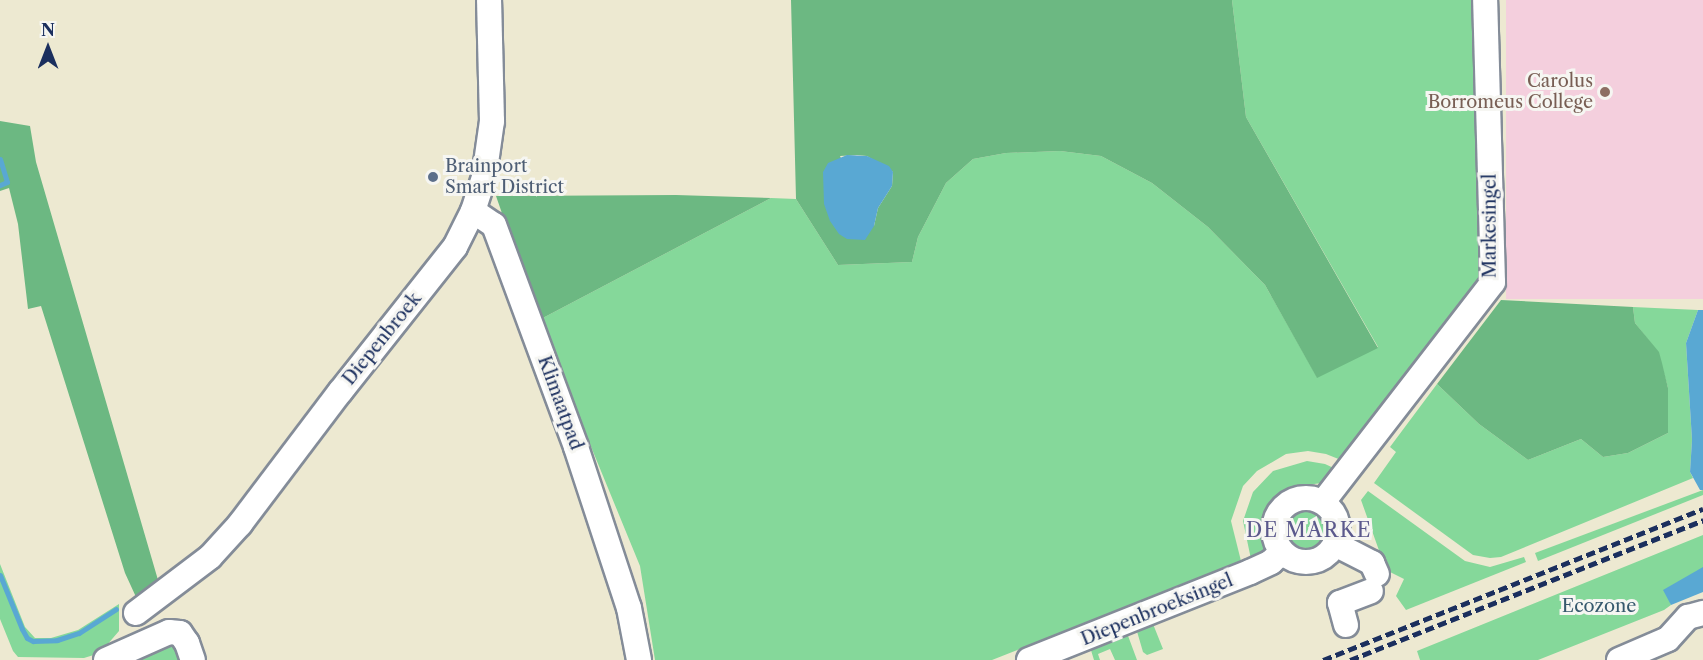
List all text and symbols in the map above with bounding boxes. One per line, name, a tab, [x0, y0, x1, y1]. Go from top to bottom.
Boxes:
north arrow	[18, 18, 78, 78]
text: N	[41, 20, 55, 40]
place label: Carolus Borromeus College	[1428, 71, 1593, 113]
marker: Carolus Borromeus College	[1598, 85, 1612, 99]
place label: Brainport Smart District	[445, 156, 564, 198]
marker: Brainport Smart District	[426, 170, 440, 184]
street label: Markesingel	[1479, 174, 1501, 278]
street label: Diepenbroek	[338, 289, 426, 389]
street label: Klimaatpad	[533, 353, 587, 453]
district label: DE MARKE	[1246, 518, 1372, 542]
street label: Diepenbroeksingel	[1078, 570, 1236, 650]
park label: Ecozone	[1562, 595, 1636, 617]

